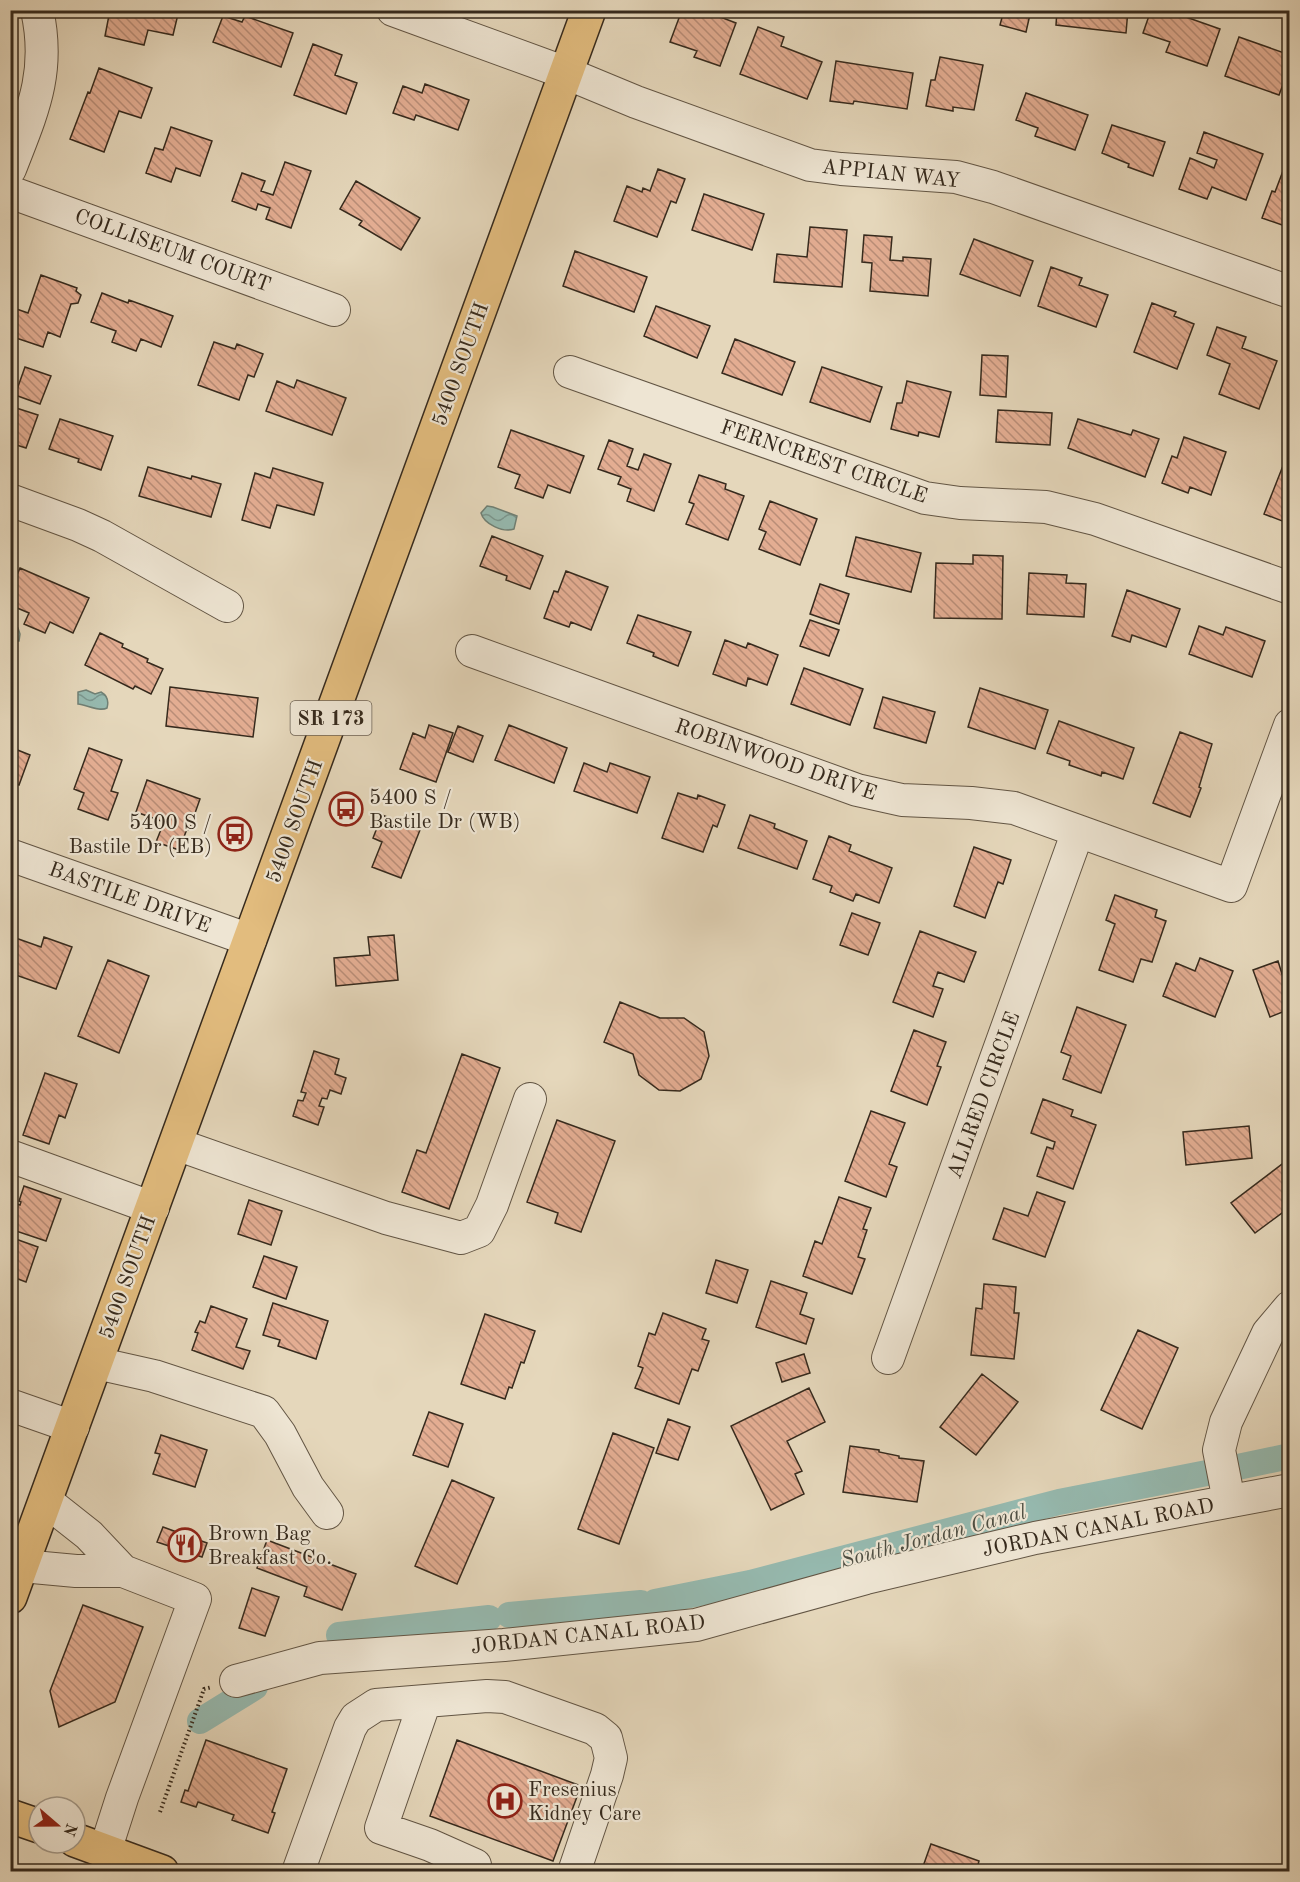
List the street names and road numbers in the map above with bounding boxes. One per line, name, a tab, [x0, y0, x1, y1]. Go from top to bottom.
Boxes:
street label: APPIAN WAY	[821, 157, 961, 192]
street label: COLLISEUM COURT	[72, 206, 273, 297]
street label: 5400 SOUTH	[429, 300, 493, 429]
street label: FERNCREST CIRCLE	[717, 417, 930, 508]
road number: SR 173	[290, 701, 372, 735]
street label: ROBINWOOD DRIVE	[672, 716, 879, 805]
street label: 5400 SOUTH	[263, 757, 327, 886]
street label: BASTILE DRIVE	[46, 859, 213, 937]
street label: ALLRED CIRCLE	[944, 1009, 1024, 1182]
street label: 5400 SOUTH	[96, 1213, 160, 1342]
street label: JORDAN CANAL ROAD	[981, 1496, 1216, 1561]
street label: JORDAN CANAL ROAD	[470, 1613, 706, 1658]

